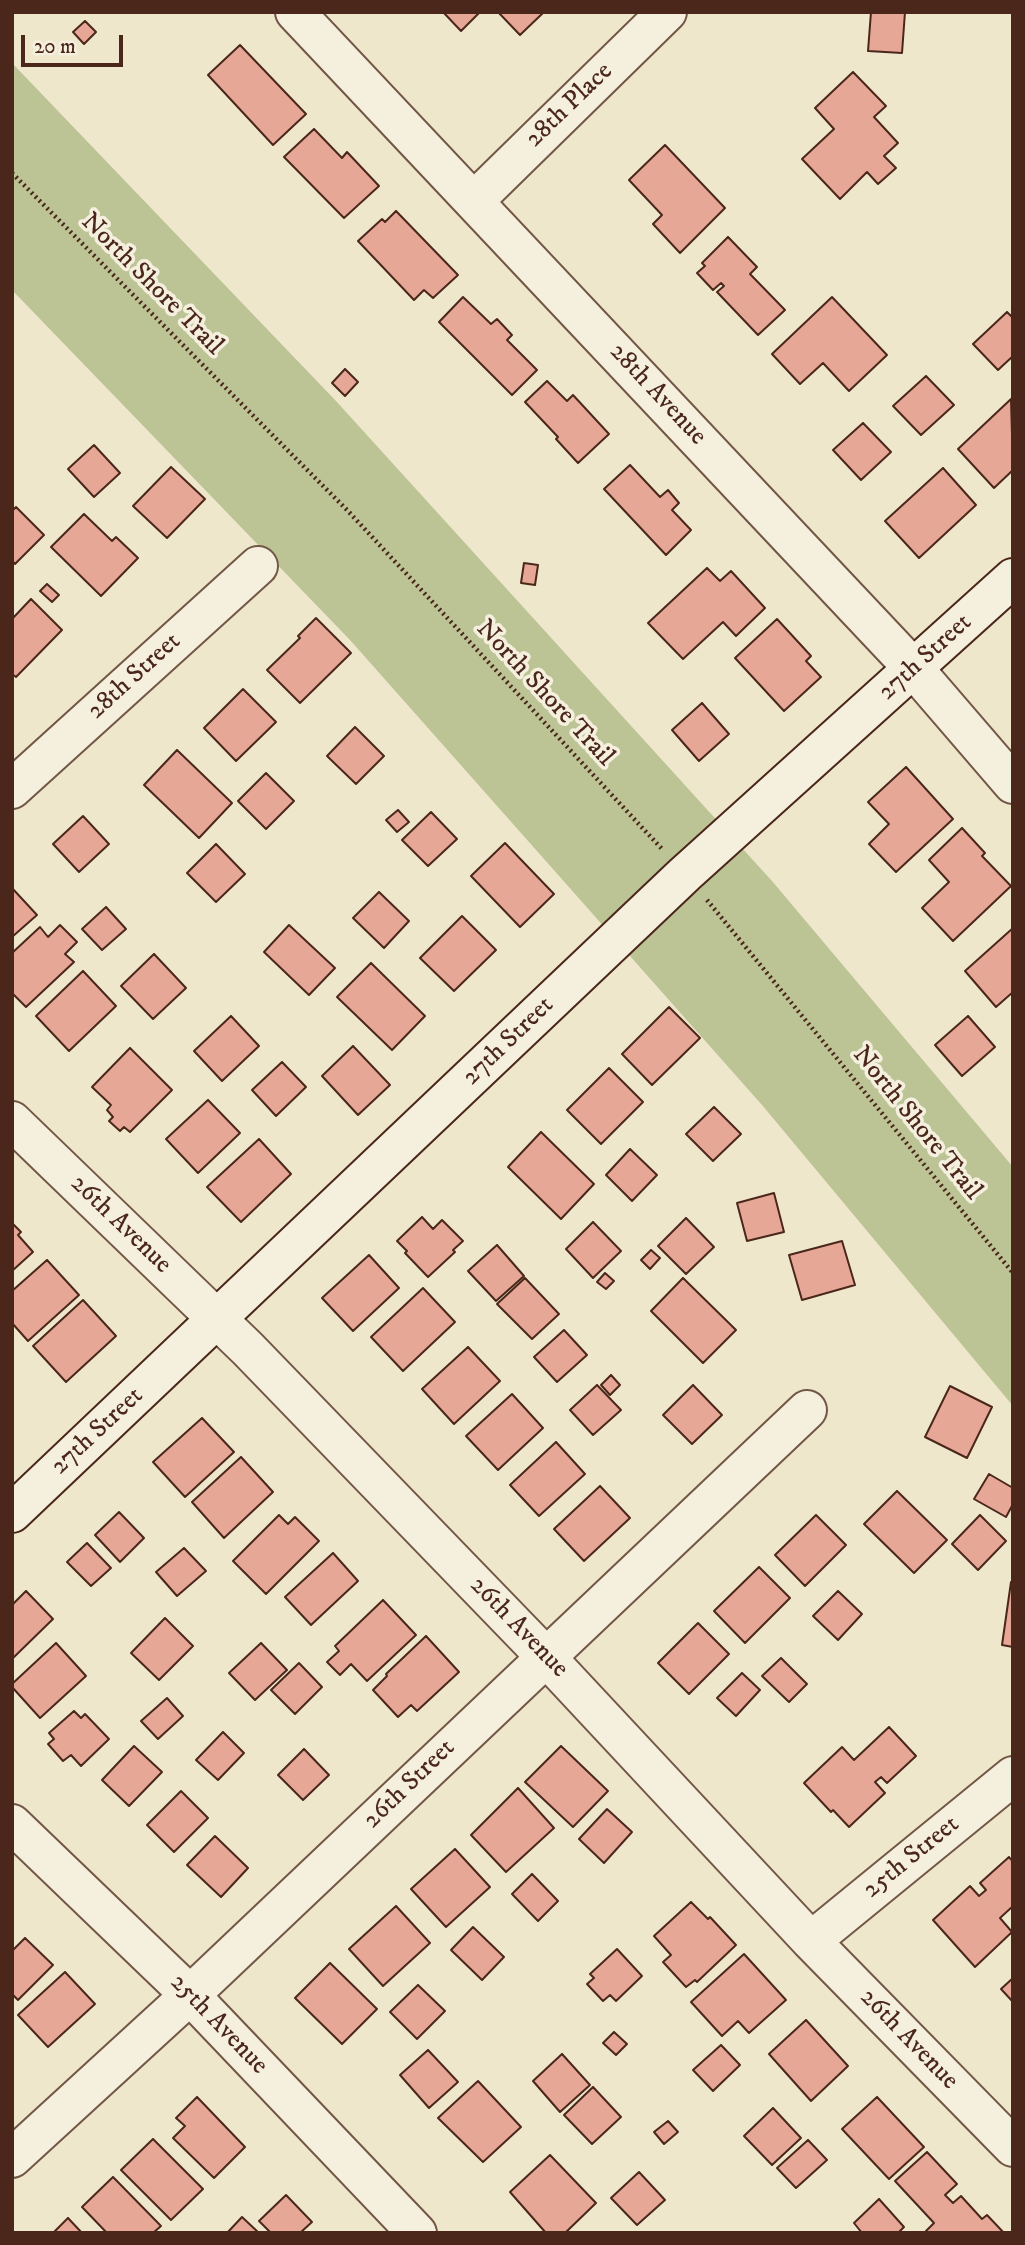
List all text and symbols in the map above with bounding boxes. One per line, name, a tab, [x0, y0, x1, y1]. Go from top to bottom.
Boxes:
scale bar	[24, 21, 126, 65]
text: 20 m	[34, 34, 76, 60]
street label: 28th Place	[520, 57, 620, 155]
street label: North Shore Trail	[73, 207, 229, 363]
street label: 28th Avenue	[602, 337, 712, 453]
street label: 27th Street	[873, 608, 979, 708]
street label: North Shore Trail	[468, 614, 620, 774]
street label: 28th Street	[82, 627, 188, 727]
street label: 27th Street	[457, 991, 561, 1093]
street label: North Shore Trail	[845, 1041, 987, 1207]
street label: 26th Avenue	[63, 1169, 177, 1281]
street label: 27th Street	[45, 1381, 151, 1483]
street label: 26th Avenue	[462, 1571, 574, 1685]
street label: 26th Street	[358, 1734, 462, 1836]
street label: 25th Street	[858, 1810, 966, 1906]
street label: 25th Avenue	[162, 1968, 274, 2082]
street label: 26th Avenue	[852, 1983, 964, 2097]

